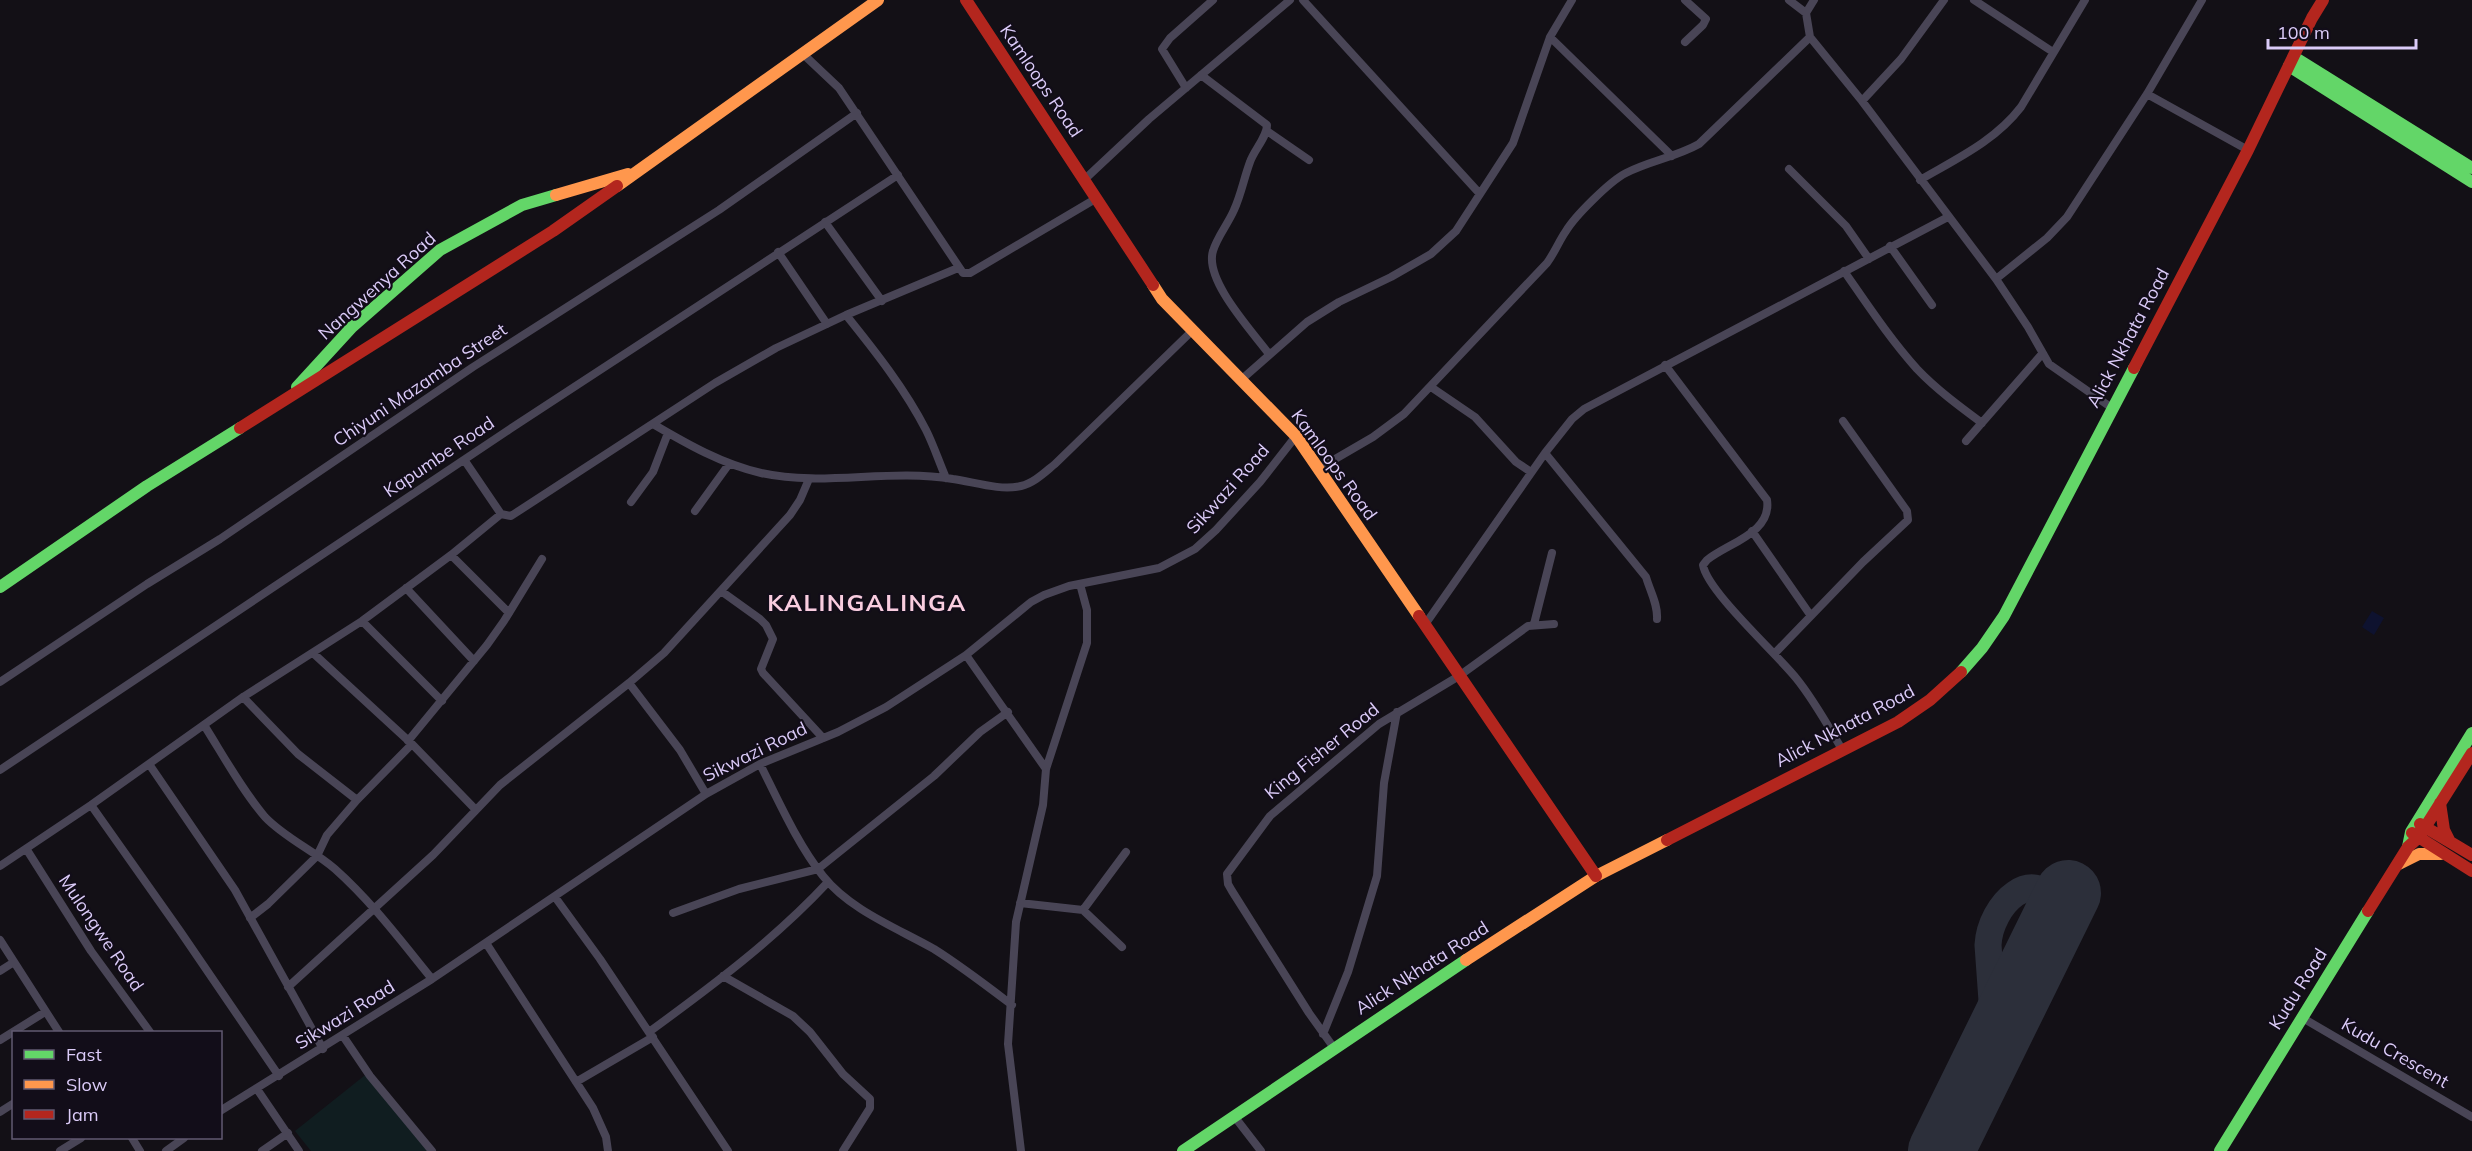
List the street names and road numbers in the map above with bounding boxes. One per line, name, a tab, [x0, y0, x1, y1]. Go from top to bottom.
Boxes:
street label: Kamloops Road	[995, 20, 1088, 142]
street label: Nangwenya Road	[313, 227, 440, 345]
street label: Alick Nkhata Road	[2081, 264, 2174, 411]
street label: Chiyuni Mazamba Street	[328, 318, 511, 451]
street label: Kamloops Road	[1286, 405, 1382, 525]
street label: Kapumbe Road	[379, 411, 498, 502]
street label: Sikwazi Road	[1181, 439, 1274, 538]
street label: Alick Nkhata Road	[1771, 679, 1918, 772]
street label: King Fisher Road	[1260, 697, 1384, 804]
street label: Sikwazi Road	[699, 716, 811, 787]
street label: Mulongwe Road	[54, 870, 149, 995]
street label: Alick Nkhata Road	[1351, 916, 1493, 1019]
street label: Kudu Road	[2264, 944, 2332, 1034]
street label: Sikwazi Road	[291, 975, 399, 1054]
street label: Kudu Crescent	[2337, 1013, 2453, 1093]

